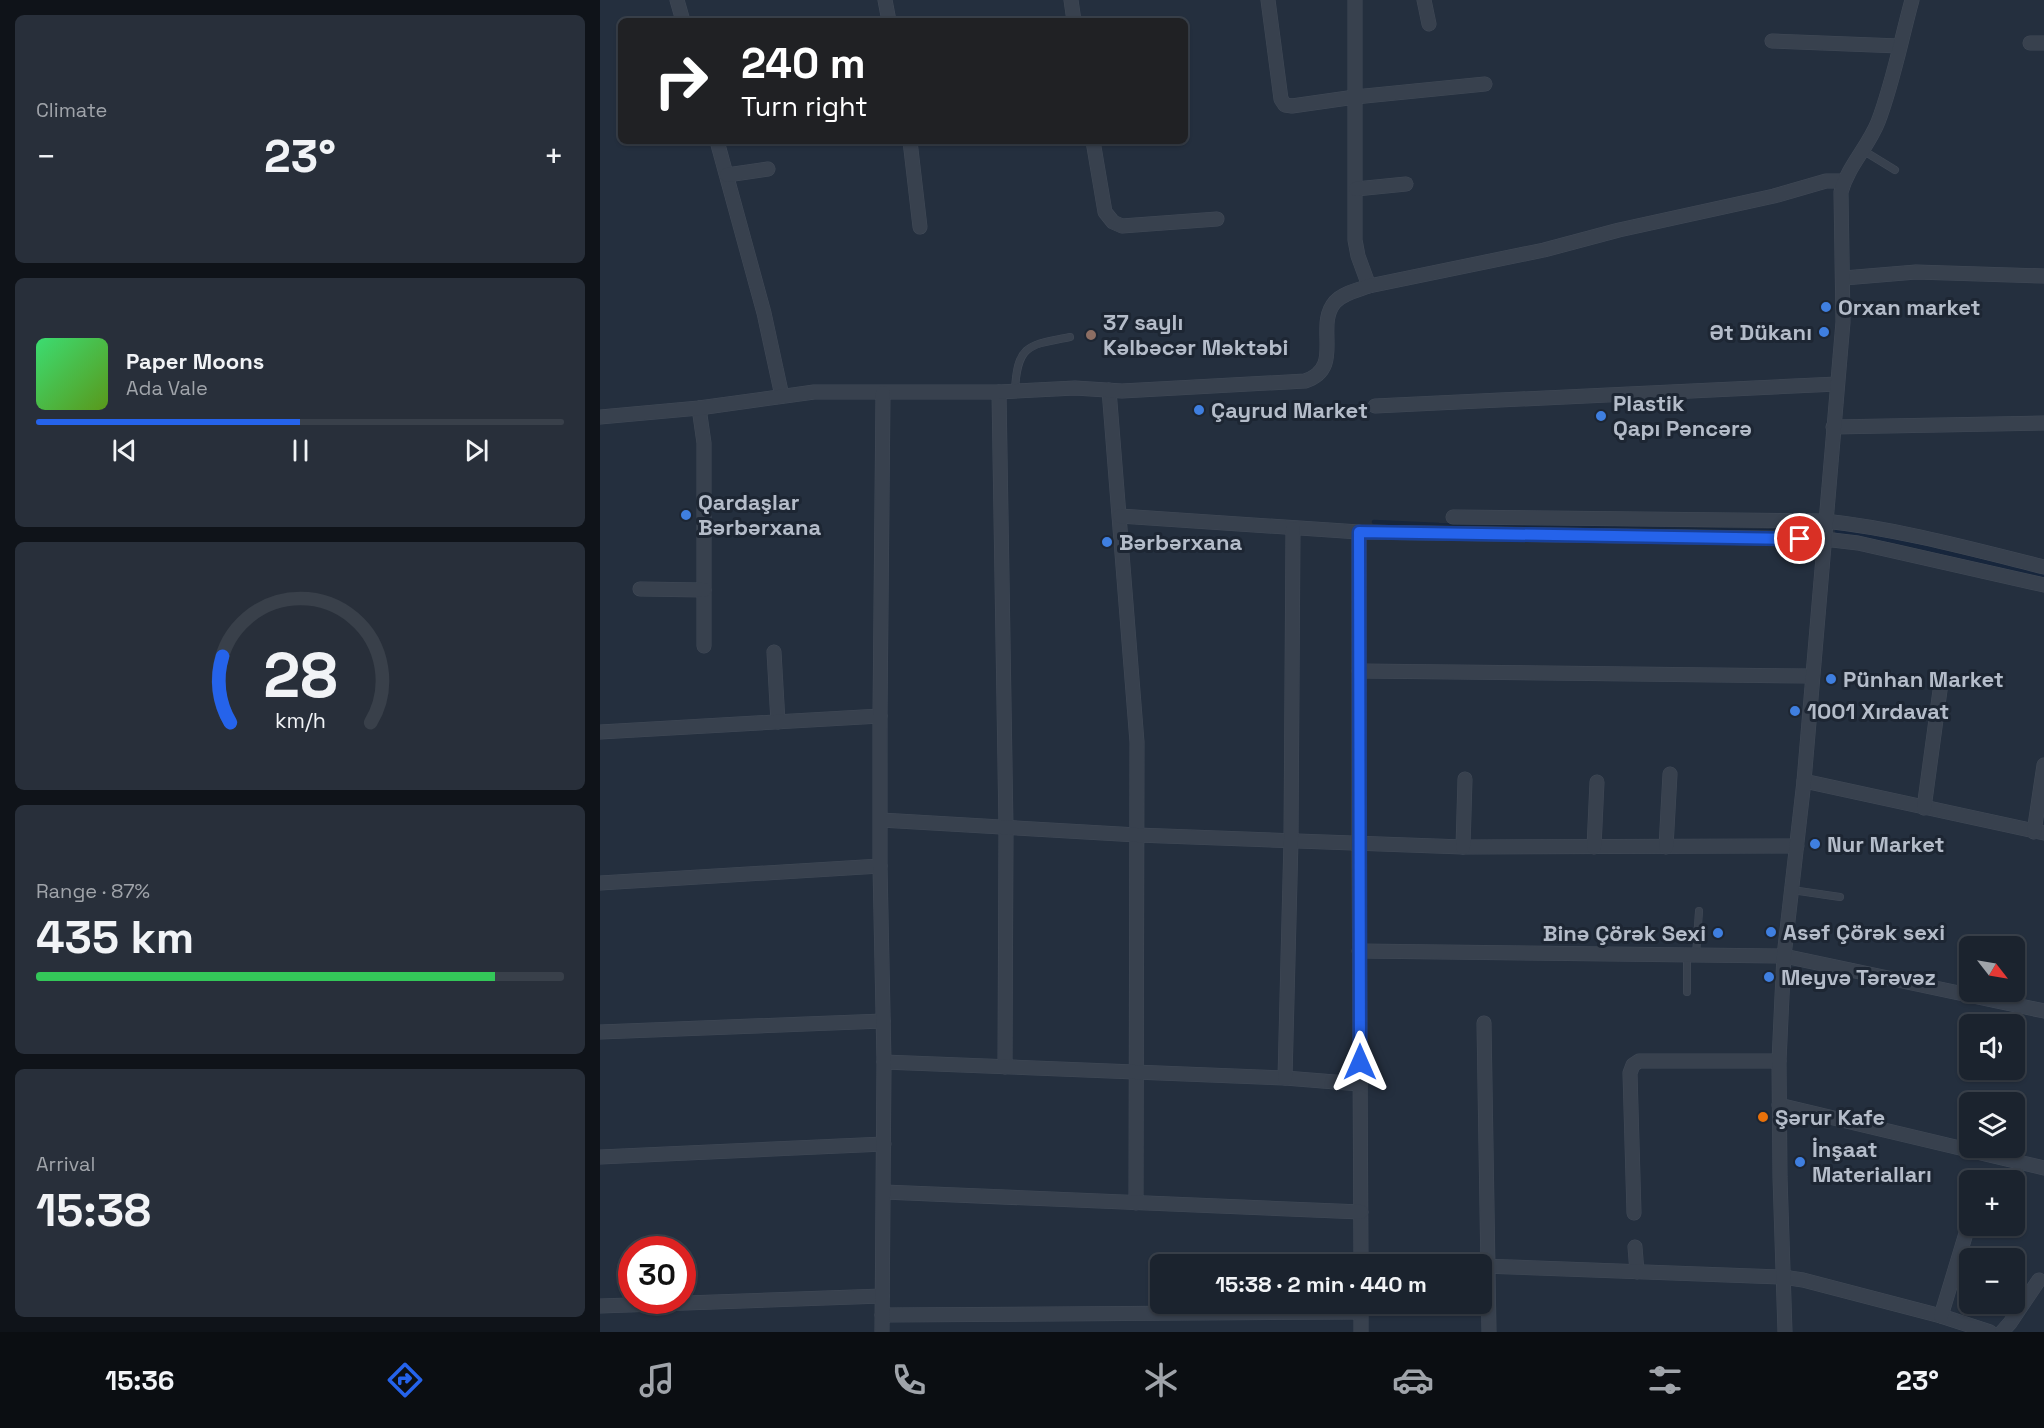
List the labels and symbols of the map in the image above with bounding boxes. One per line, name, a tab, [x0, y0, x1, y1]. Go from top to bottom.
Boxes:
place label: Orxan market	[1838, 293, 1981, 321]
marker: Orxan market	[1819, 300, 1833, 314]
place label: 37 saylı Kəlbəcər Məktəbi	[1103, 308, 1288, 361]
place label: Ət Dükanı	[1710, 318, 1812, 346]
marker: Ət Dükanı	[1817, 325, 1831, 339]
marker: 37 saylı Kəlbəcər Məktəbi	[1084, 328, 1098, 342]
place label: Plastik Qapı Pəncərə	[1613, 389, 1752, 442]
place label: Çayrud Market	[1211, 396, 1368, 424]
marker: Çayrud Market	[1192, 403, 1206, 417]
marker: Plastik Qapı Pəncərə	[1594, 409, 1608, 423]
place label: Qardaşlar Bərbərxana	[698, 488, 822, 541]
marker: Qardaşlar Bərbərxana	[679, 508, 693, 522]
pin	[1774, 513, 1825, 564]
place label: Bərbərxana	[1119, 528, 1243, 556]
marker: Bərbərxana	[1100, 535, 1114, 549]
place label: Pünhan Market	[1843, 665, 2004, 693]
marker: Pünhan Market	[1824, 672, 1838, 686]
place label: 1001 Xırdavat	[1807, 697, 1949, 725]
marker: 1001 Xırdavat	[1788, 704, 1802, 718]
place label: Nur Market	[1827, 830, 1945, 858]
marker: Nur Market	[1808, 837, 1822, 851]
place label: Asəf Çörək sexi	[1783, 918, 1945, 946]
place label: Binə Çörək Sexi	[1543, 919, 1706, 947]
marker: Asəf Çörək sexi	[1764, 925, 1778, 939]
marker: Binə Çörək Sexi	[1711, 926, 1725, 940]
north arrow	[1959, 936, 2025, 1002]
place label: Meyvə Tərəvəz	[1781, 963, 1936, 991]
marker: Meyvə Tərəvəz	[1762, 970, 1776, 984]
position arrow	[1328, 1030, 1392, 1094]
place label: Şərur Kafe	[1775, 1103, 1885, 1131]
marker: Şərur Kafe	[1756, 1110, 1770, 1124]
place label: İnşaat Materialları	[1812, 1135, 1932, 1188]
marker: İnşaat Materialları	[1793, 1155, 1807, 1169]
speed limit sign: 30	[618, 1236, 696, 1314]

